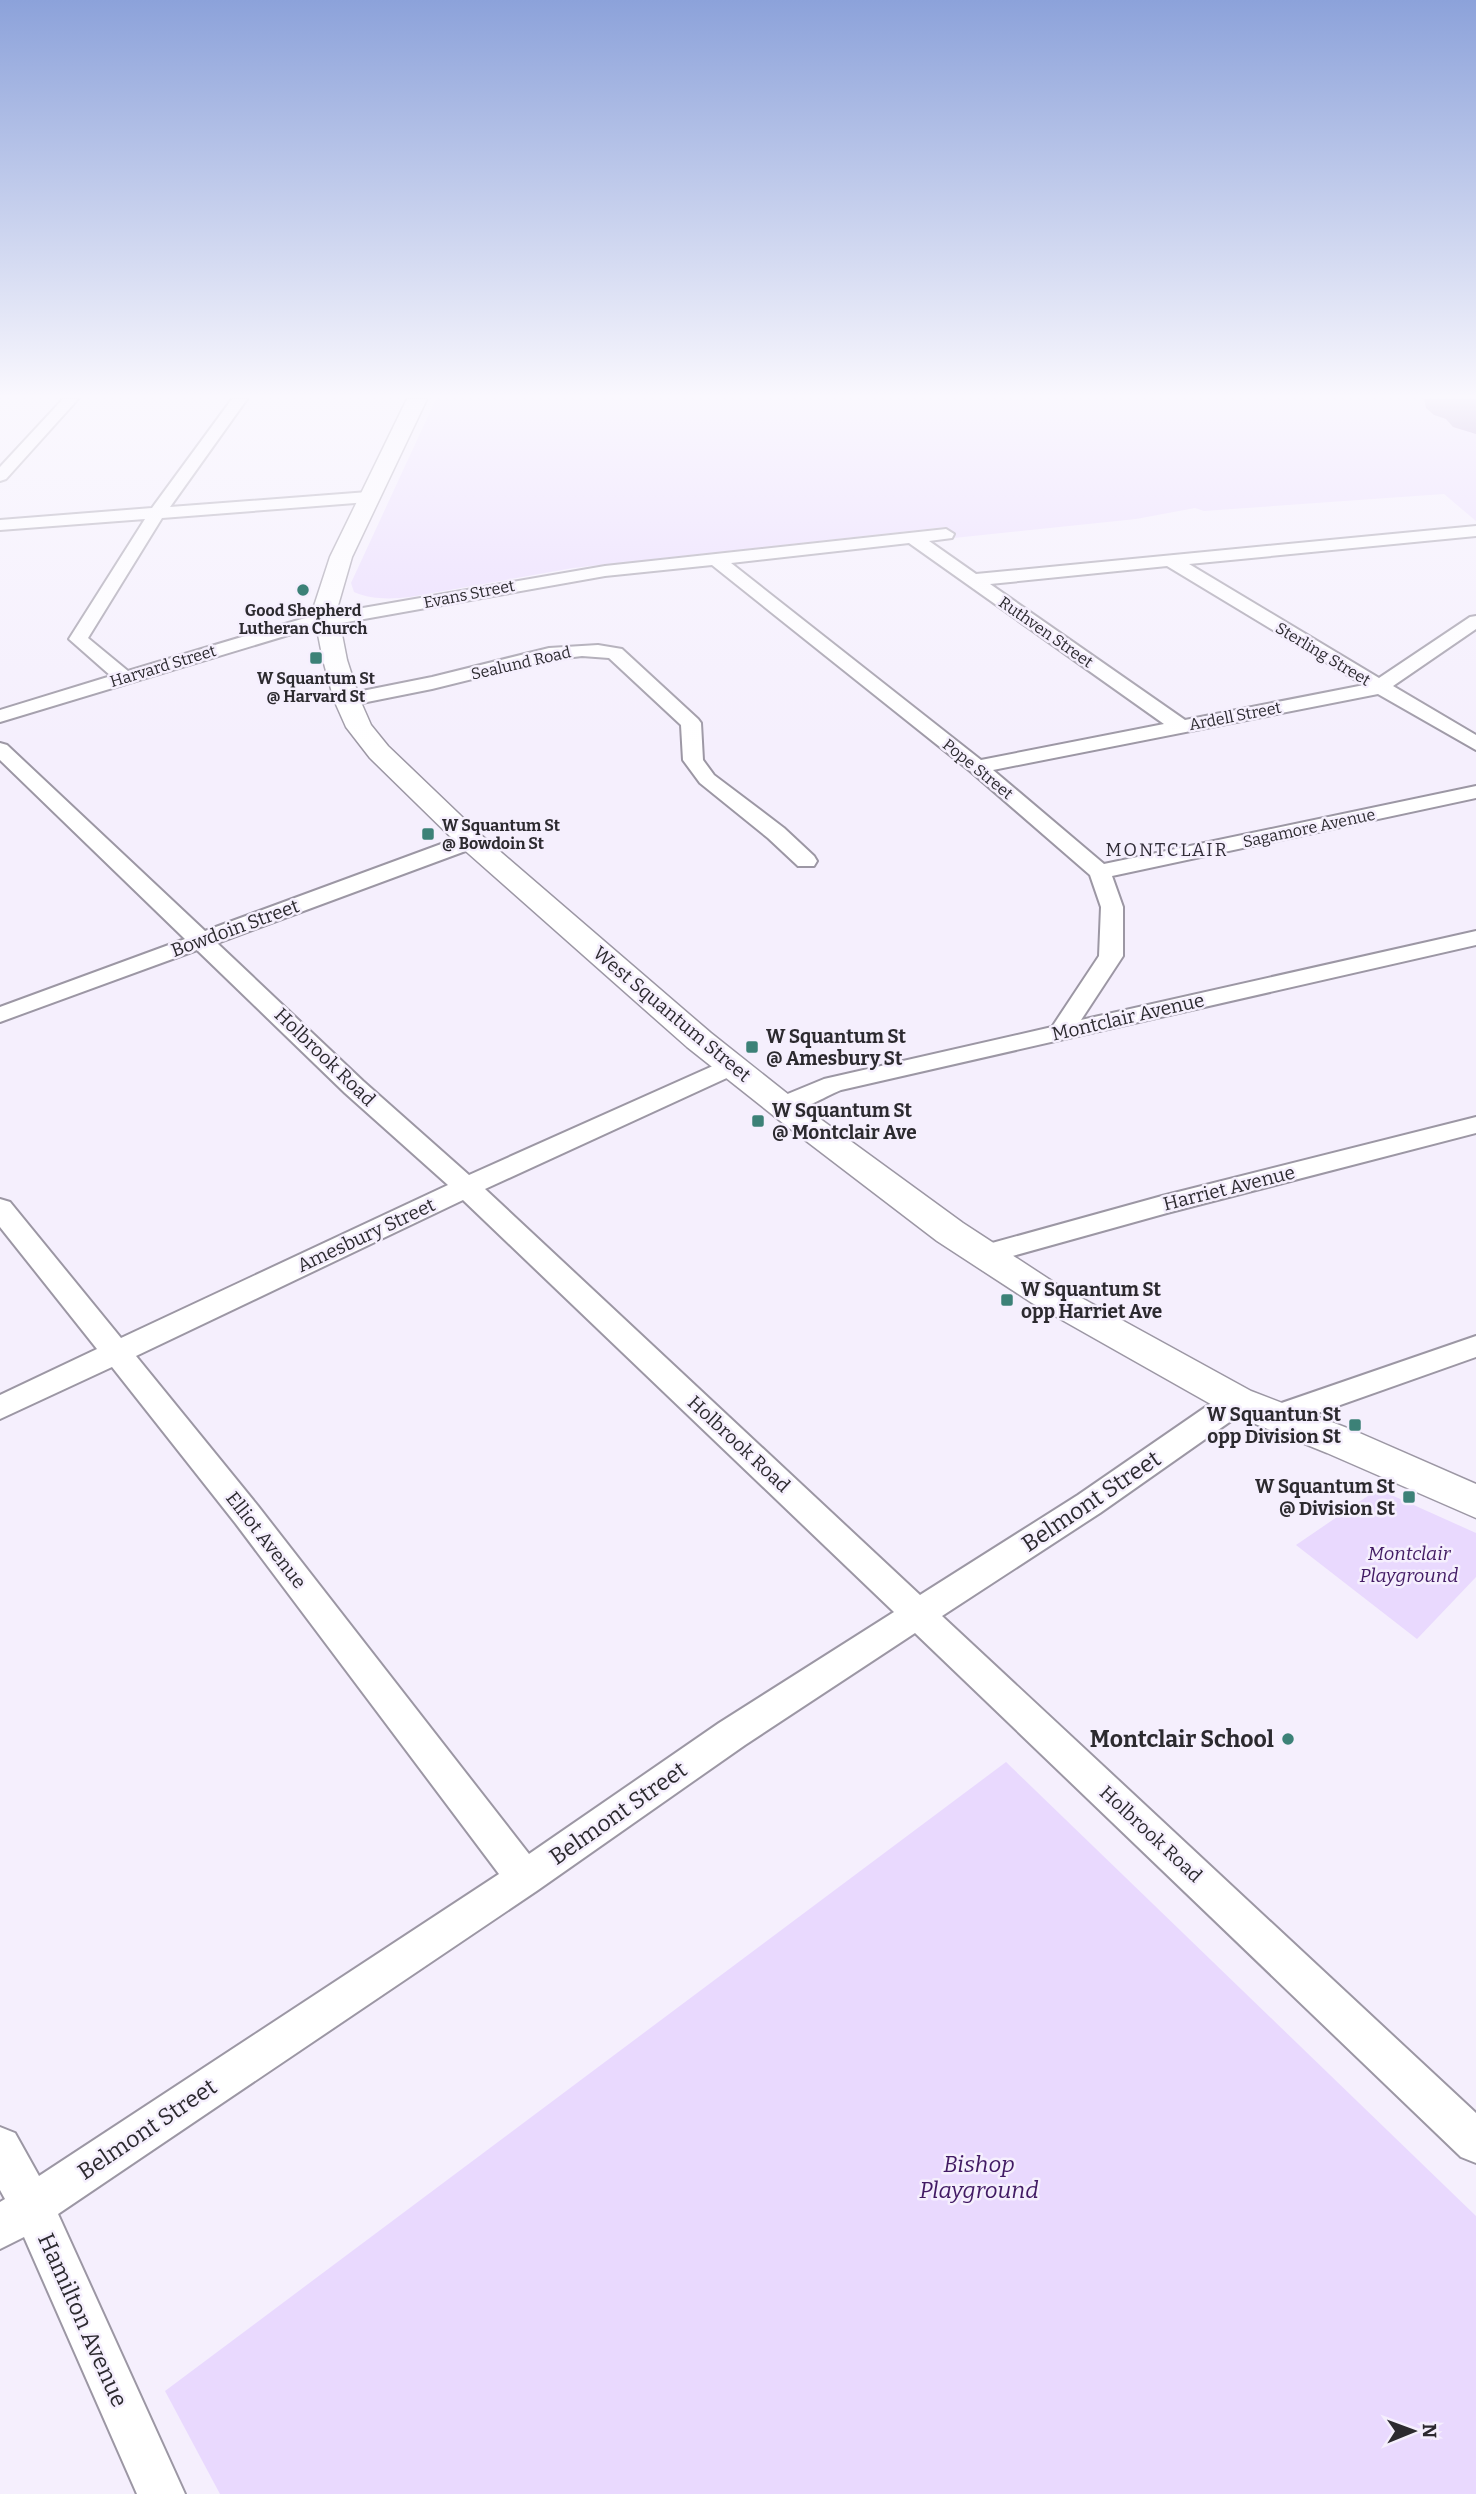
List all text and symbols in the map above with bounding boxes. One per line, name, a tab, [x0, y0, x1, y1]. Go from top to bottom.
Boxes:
street label: Evans Street	[422, 576, 516, 612]
marker: Good Shepherd Lutheran Church	[295, 582, 311, 598]
street label: Ruthven Street	[995, 592, 1097, 672]
place label: Good Shepherd Lutheran Church	[239, 601, 367, 638]
street label: Sterling Street	[1272, 618, 1374, 690]
street label: Harvard Street	[108, 641, 218, 691]
street label: Sealund Road	[469, 642, 573, 684]
marker: W Squantum St @ Harvard St	[308, 650, 324, 666]
place label: W Squantum St @ Harvard St	[257, 669, 376, 706]
street label: Ardell Street	[1187, 698, 1283, 734]
street label: Pope Street	[939, 735, 1017, 803]
street label: Sagamore Avenue	[1241, 805, 1377, 851]
place label: W Squantum St @ Bowdoin St	[442, 816, 561, 853]
marker: W Squantum St @ Bowdoin St	[420, 826, 436, 842]
district label: MONTCLAIR	[1105, 839, 1229, 861]
street label: Bowdoin Street	[168, 894, 302, 962]
street label: West Squantum Street	[588, 941, 756, 1087]
street label: Montclair Avenue	[1049, 988, 1207, 1046]
street label: Holbrook Road	[270, 1003, 380, 1111]
place label: W Squantum St @ Amesbury St	[766, 1025, 907, 1070]
marker: W Squantum St @ Amesbury St	[744, 1039, 760, 1055]
place label: W Squantum St @ Montclair Ave	[772, 1099, 917, 1144]
marker: W Squantum St @ Montclair Ave	[750, 1113, 766, 1129]
street label: Harriet Avenue	[1161, 1161, 1297, 1215]
street label: Amesbury Street	[293, 1193, 439, 1277]
place label: W Squantum St opp Harriet Ave	[1021, 1278, 1162, 1323]
marker: W Squantum St opp Harriet Ave	[999, 1292, 1015, 1308]
street label: Holbrook Road	[683, 1391, 795, 1497]
place label: W Squantun St opp Division St	[1207, 1403, 1341, 1448]
marker: W Squantun St opp Division St	[1347, 1417, 1363, 1433]
street label: Belmont Street	[1016, 1444, 1166, 1558]
place label: W Squantum St @ Division St	[1255, 1475, 1395, 1520]
street label: Elliot Avenue	[221, 1487, 311, 1593]
marker: W Squantum St @ Division St	[1401, 1489, 1417, 1505]
park label: Montclair Playground	[1360, 1542, 1458, 1587]
place label: Montclair School	[1090, 1725, 1274, 1753]
marker: Montclair School	[1280, 1731, 1296, 1747]
street label: Belmont Street	[544, 1755, 692, 1871]
street label: Holbrook Road	[1095, 1781, 1207, 1887]
street label: Belmont Street	[72, 2072, 222, 2186]
park label: Bishop Playground	[919, 2150, 1039, 2204]
street label: Hamilton Avenue	[32, 2229, 134, 2411]
north arrow	[1378, 2396, 1448, 2466]
text: N	[1418, 2423, 1441, 2439]

